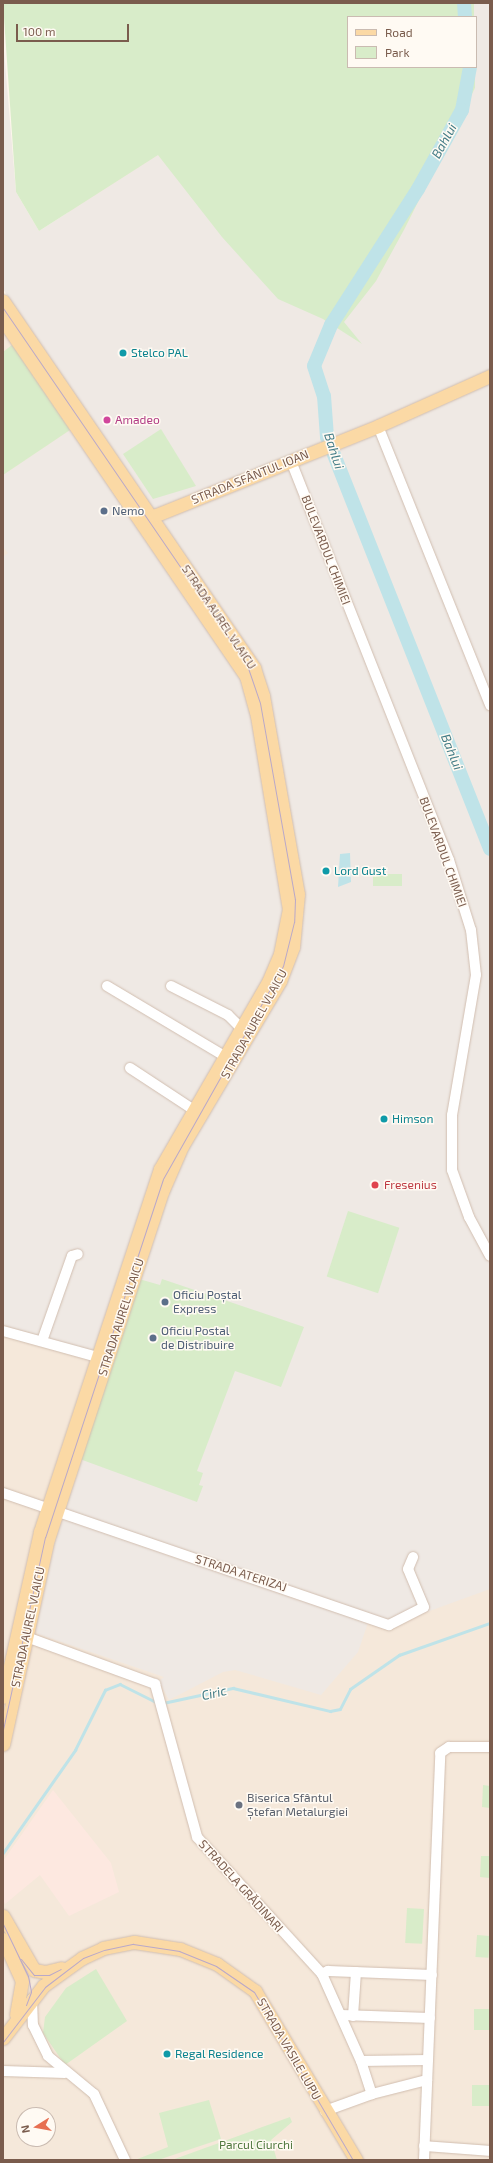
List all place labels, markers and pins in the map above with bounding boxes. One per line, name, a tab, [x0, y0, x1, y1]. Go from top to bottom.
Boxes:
place label: Stelco PAL	[131, 346, 188, 360]
marker: Stelco PAL	[118, 348, 128, 358]
place label: Amadeo	[115, 413, 160, 427]
marker: Amadeo	[102, 415, 112, 425]
place label: Nemo	[112, 504, 144, 518]
marker: Nemo	[99, 506, 109, 516]
place label: Lord Gust	[334, 864, 386, 878]
marker: Lord Gust	[321, 866, 331, 876]
place label: Himson	[392, 1112, 433, 1126]
marker: Himson	[379, 1114, 389, 1124]
place label: Fresenius	[384, 1178, 437, 1192]
marker: Fresenius	[369, 1179, 381, 1191]
place label: Oficiu Poștal Express	[173, 1288, 241, 1316]
marker: Oficiu Poștal Express	[160, 1297, 170, 1307]
place label: Oficiu Postal de Distribuire	[161, 1324, 234, 1352]
marker: Oficiu Postal de Distribuire	[148, 1333, 158, 1343]
place label: Biserica Sfântul Ștefan Metalurgiei	[247, 1791, 348, 1819]
marker: Biserica Sfântul Ștefan Metalurgiei	[234, 1800, 244, 1810]
place label: Regal Residence	[175, 2047, 264, 2061]
marker: Regal Residence	[162, 2049, 172, 2059]

